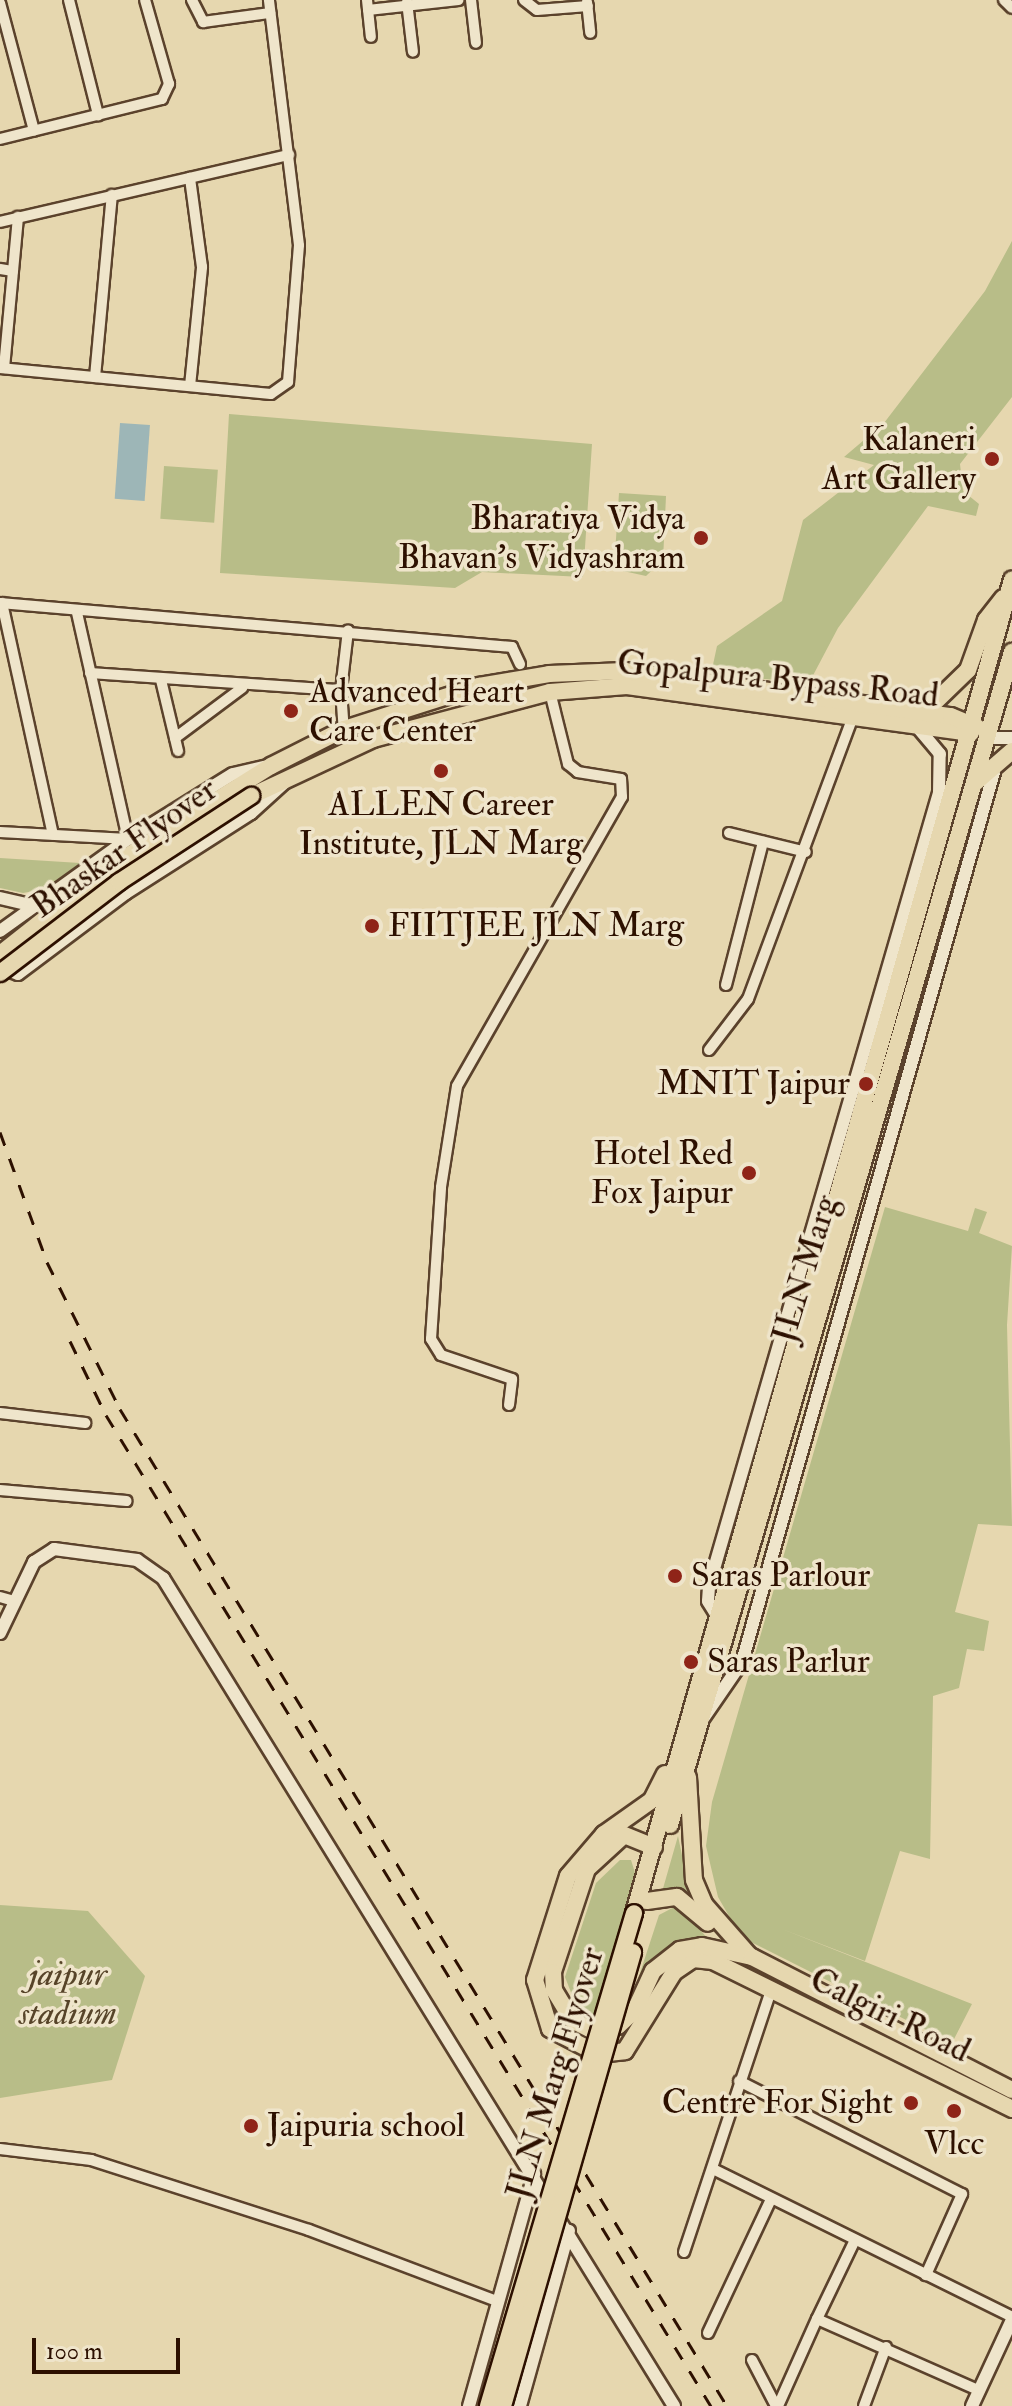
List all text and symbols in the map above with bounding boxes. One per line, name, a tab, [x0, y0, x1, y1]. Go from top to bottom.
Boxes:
place label: Kalaneri Art Gallery	[822, 419, 976, 498]
marker: Kalaneri Art Gallery	[983, 450, 1001, 468]
place label: Bharatiya Vidya Bhavan's Vidyashram	[398, 498, 685, 578]
marker: Bharatiya Vidya Bhavan's Vidyashram	[692, 529, 710, 547]
street label: Gopalpura Bypass Road	[615, 642, 941, 716]
place label: Advanced Heart Care Center	[309, 671, 524, 750]
marker: Advanced Heart Care Center	[280, 700, 302, 722]
marker: ALLEN Career Institute, JLN Marg	[432, 762, 450, 780]
street label: Bhaskar Flyover	[23, 769, 225, 927]
place label: ALLEN Career Institute, JLN Marg	[299, 784, 583, 864]
place label: FIITJEE JLN Marg	[388, 906, 684, 946]
marker: FIITJEE JLN Marg	[363, 917, 381, 935]
place label: MNIT Jaipur	[657, 1064, 850, 1104]
marker: MNIT Jaipur	[857, 1075, 875, 1093]
place label: Hotel Red Fox Jaipur	[591, 1133, 733, 1212]
marker: Hotel Red Fox Jaipur	[740, 1164, 758, 1182]
street label: JLN Marg	[763, 1190, 847, 1348]
place label: Saras Parlour	[691, 1556, 870, 1596]
marker: Saras Parlour	[666, 1567, 684, 1585]
place label: Saras Parlur	[707, 1642, 870, 1682]
marker: Saras Parlur	[682, 1653, 700, 1671]
street label: JLN Marg Flyover	[497, 1942, 613, 2204]
park label: jaipur stadium	[19, 1954, 117, 2034]
street label: Calgiri Road	[803, 1959, 977, 2071]
place label: Centre For Sight	[662, 2083, 893, 2123]
marker: Centre For Sight	[900, 2092, 922, 2114]
marker: Vlcc	[945, 2102, 963, 2120]
place label: Jaipuria school	[267, 2106, 465, 2146]
marker: Jaipuria school	[242, 2117, 260, 2135]
place label: Vlcc	[924, 2124, 984, 2164]
scale bar	[36, 2322, 184, 2372]
text: 100 m	[46, 2336, 103, 2367]

